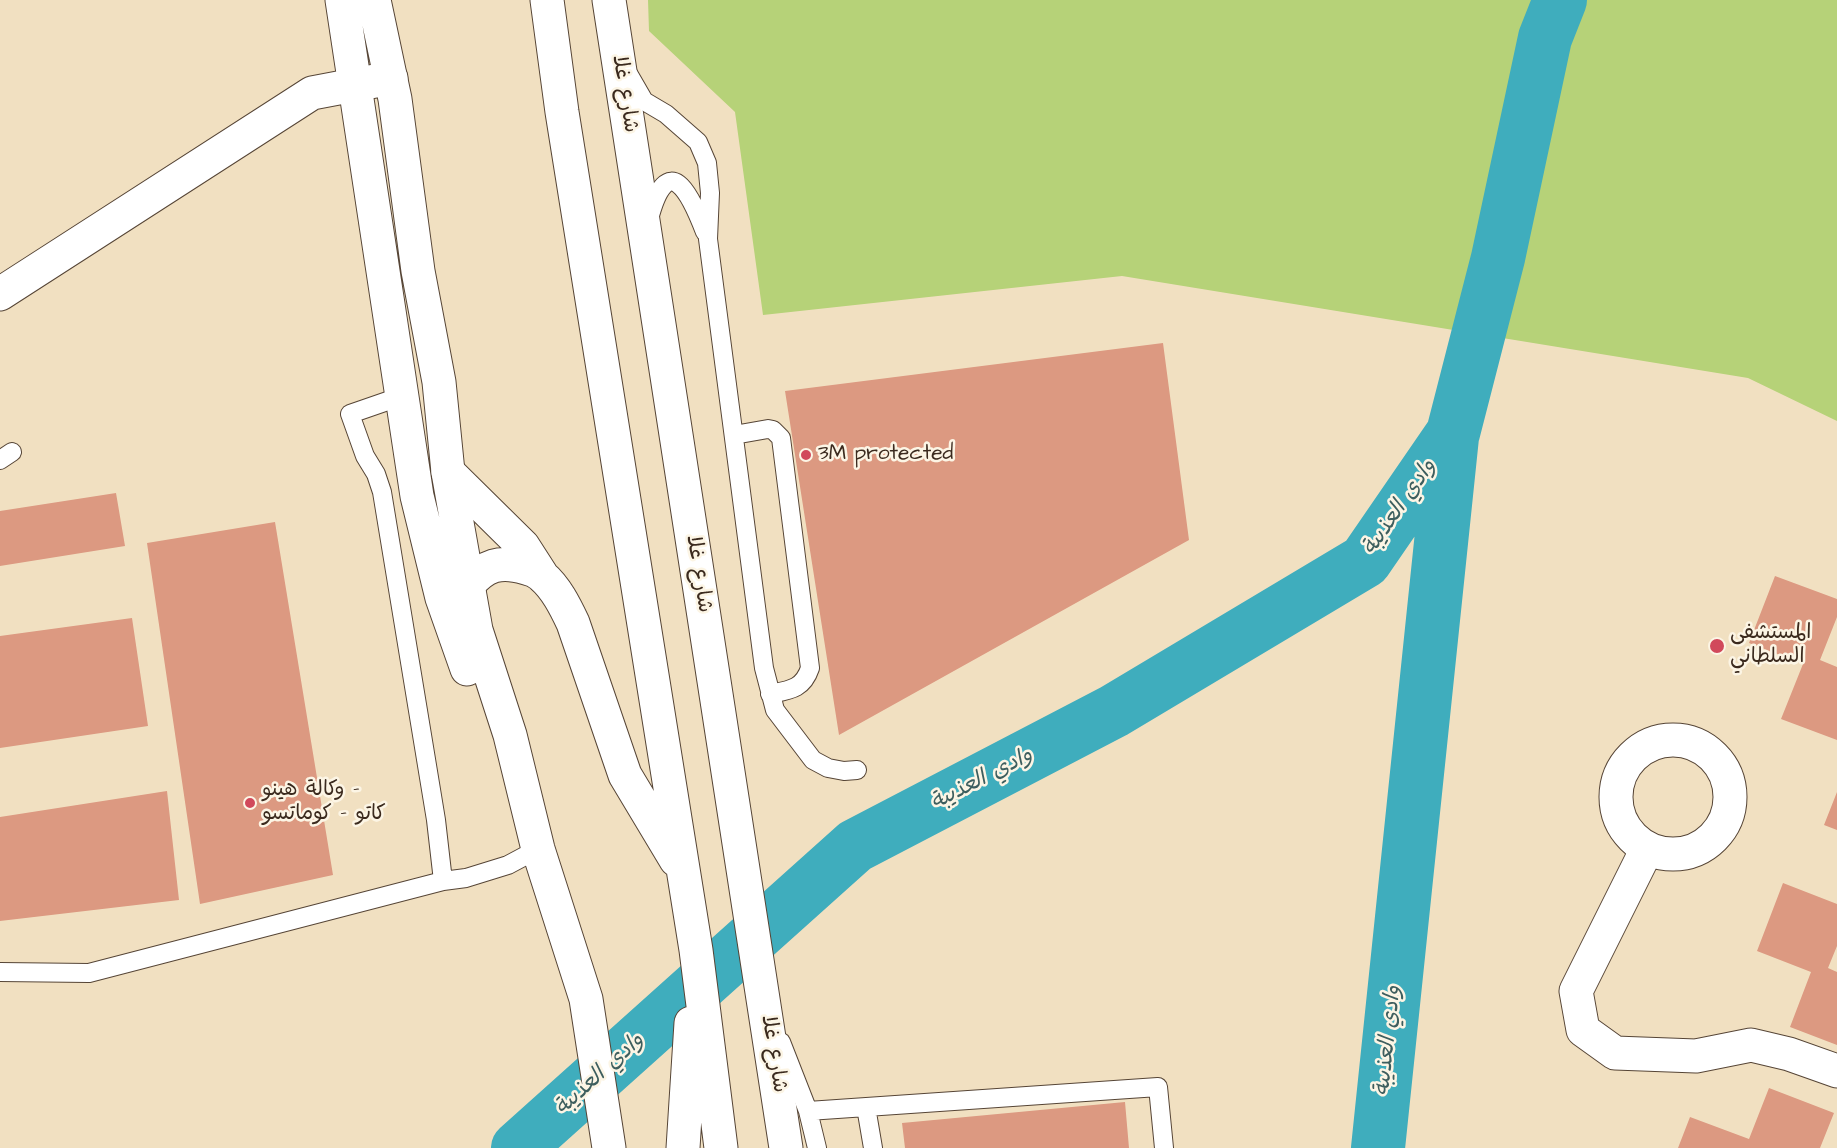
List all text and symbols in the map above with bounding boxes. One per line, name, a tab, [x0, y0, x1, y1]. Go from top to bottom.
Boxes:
street label: شارع غلا	[605, 53, 643, 135]
place label: 3M protected	[818, 442, 953, 468]
marker: 3M protected	[799, 448, 813, 462]
water label: وادي العذيبة	[1357, 455, 1443, 561]
street label: شارع غلا	[679, 533, 717, 615]
place label: المستشفى السلطاني	[1730, 621, 1811, 671]
marker: المستشفى السلطاني	[1708, 637, 1726, 655]
water label: وادي العذيبة	[927, 743, 1037, 817]
place label: وكالة هينو - كاتو - كوماتسو	[262, 778, 386, 828]
marker: وكالة هينو - كاتو - كوماتسو	[243, 796, 257, 810]
water label: وادي العذيبة	[1370, 985, 1408, 1097]
street label: شارع غلا	[754, 1013, 792, 1095]
water label: وادي العذيبة	[550, 1028, 650, 1122]

